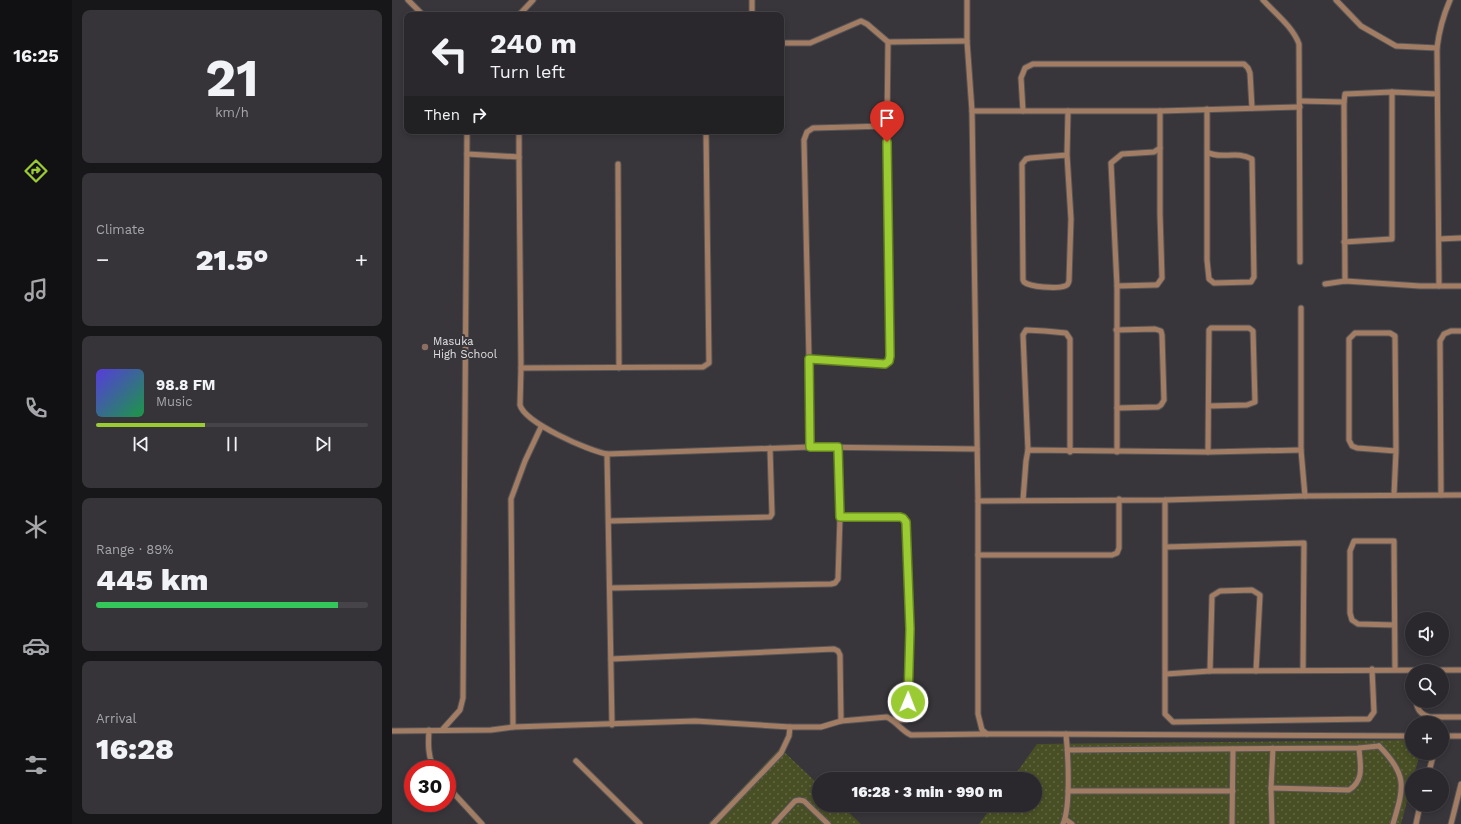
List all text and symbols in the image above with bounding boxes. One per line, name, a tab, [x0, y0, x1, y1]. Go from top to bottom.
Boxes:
text: 240 m	[490, 27, 577, 60]
icon: left	[424, 28, 476, 80]
text: 16:25	[13, 45, 59, 66]
text: 21	[205, 48, 259, 109]
text: Turn left	[490, 61, 565, 82]
pin	[870, 101, 904, 142]
icon: right	[468, 104, 490, 126]
text: km/h	[215, 105, 249, 120]
text: Then	[424, 106, 460, 124]
icon: arrive	[876, 107, 898, 129]
icon: directions	[22, 157, 50, 185]
text: Climate	[96, 222, 145, 237]
text: 21.5°	[195, 242, 269, 277]
text: −	[96, 247, 109, 272]
text: +	[355, 247, 368, 272]
icon: music	[22, 276, 50, 304]
place label: Masuka High School	[433, 335, 498, 361]
marker: Masuka High School	[420, 342, 430, 352]
text: 98.8 FM	[156, 376, 216, 394]
icon: phone	[22, 394, 50, 422]
text: Music	[156, 394, 193, 409]
icon: previous	[130, 433, 152, 455]
icon: pause	[221, 433, 243, 455]
icon: next	[312, 433, 334, 455]
icon: climate	[22, 513, 50, 541]
text: Range · 89%	[96, 542, 173, 557]
text: 445 km	[96, 562, 208, 597]
map controls	[1405, 612, 1449, 812]
button: sound	[1405, 612, 1449, 656]
icon: car	[22, 632, 50, 660]
button: search	[1405, 664, 1449, 708]
position arrow	[887, 681, 929, 723]
text: Arrival	[96, 711, 137, 726]
button: +	[1405, 716, 1449, 760]
text: 16:28	[96, 731, 174, 766]
icon: filters	[22, 751, 50, 779]
speed limit sign: 30	[404, 760, 456, 812]
button: −	[1405, 768, 1449, 812]
text: 16:28 · 3 min · 990 m	[852, 783, 1002, 801]

